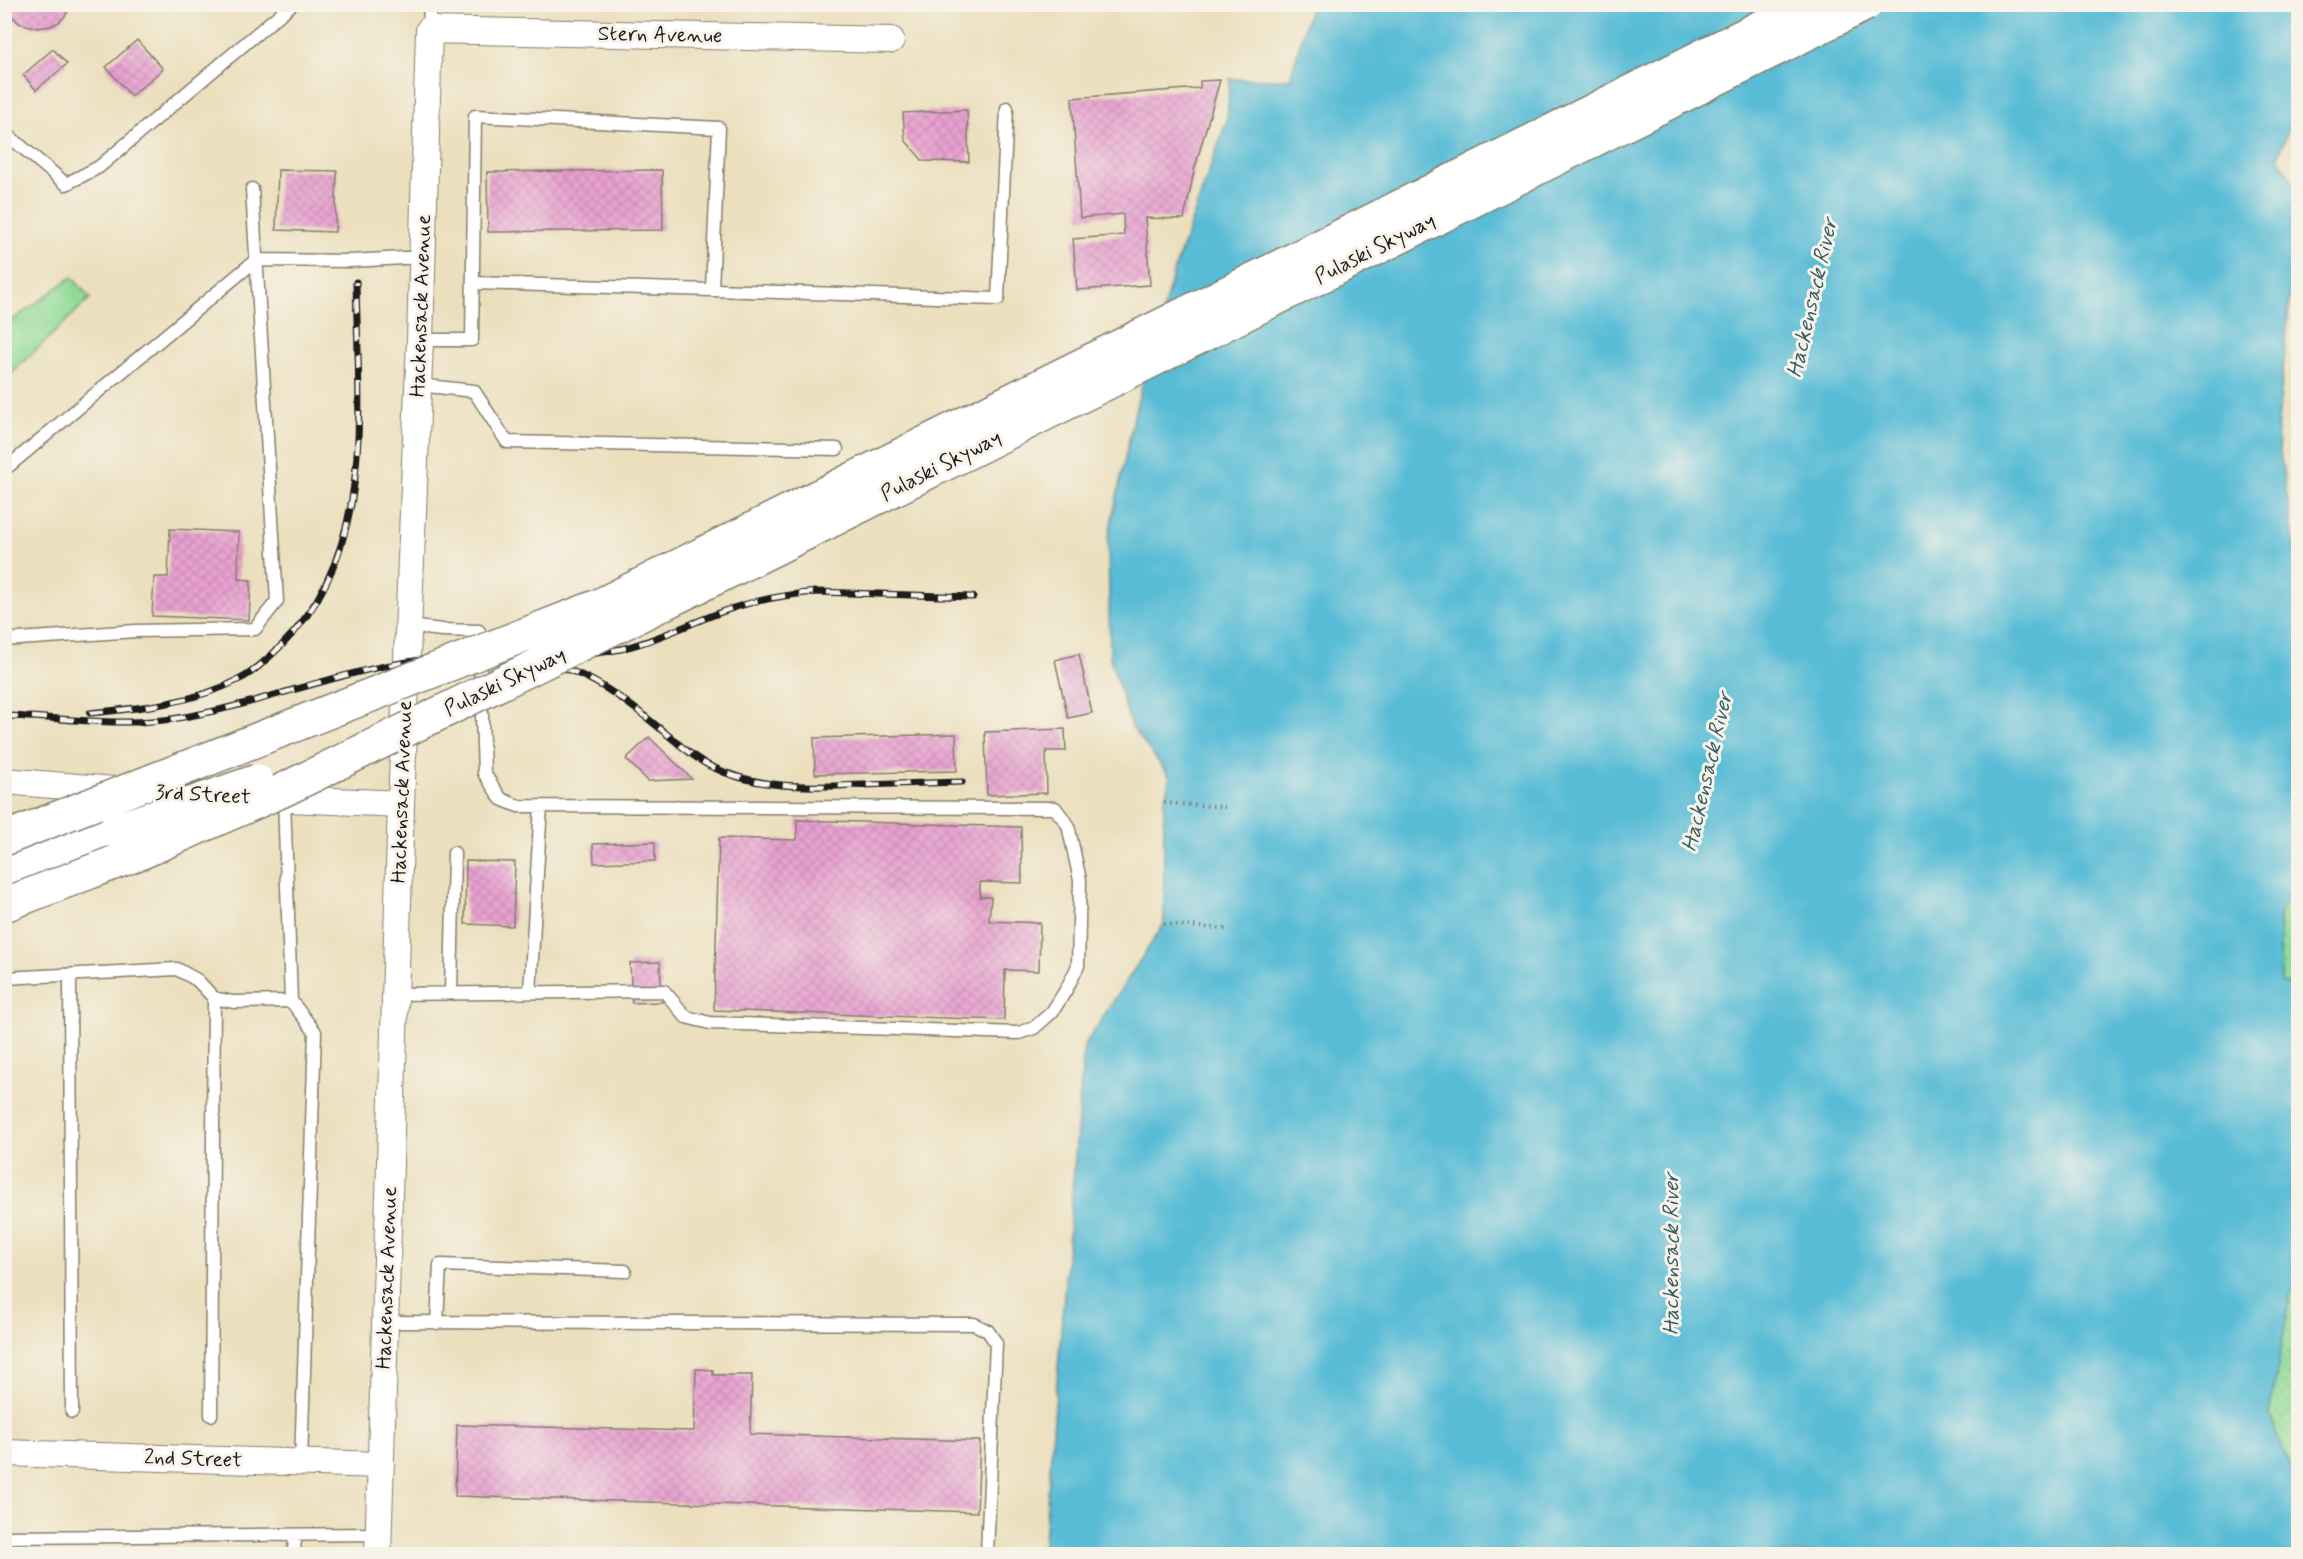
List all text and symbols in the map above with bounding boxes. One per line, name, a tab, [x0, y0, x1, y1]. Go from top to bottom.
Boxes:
street label: Stern Avenue	[598, 20, 722, 50]
street label: Pulaski Skyway	[1310, 207, 1440, 291]
water label: Hackensack River	[1781, 213, 1845, 380]
street label: Hackensack Avenue	[404, 214, 438, 398]
street label: Pulaski Skyway	[876, 424, 1006, 508]
street label: Pulaski Skyway	[440, 640, 570, 724]
water label: Hackensack River	[1676, 687, 1740, 854]
street label: Hackensack Avenue	[385, 700, 419, 884]
street label: 3rd Street	[155, 779, 251, 811]
water label: Hackensack River	[1658, 1170, 1686, 1335]
street label: Hackensack Avenue	[370, 1186, 404, 1370]
street label: 2nd Street	[143, 1443, 243, 1475]

